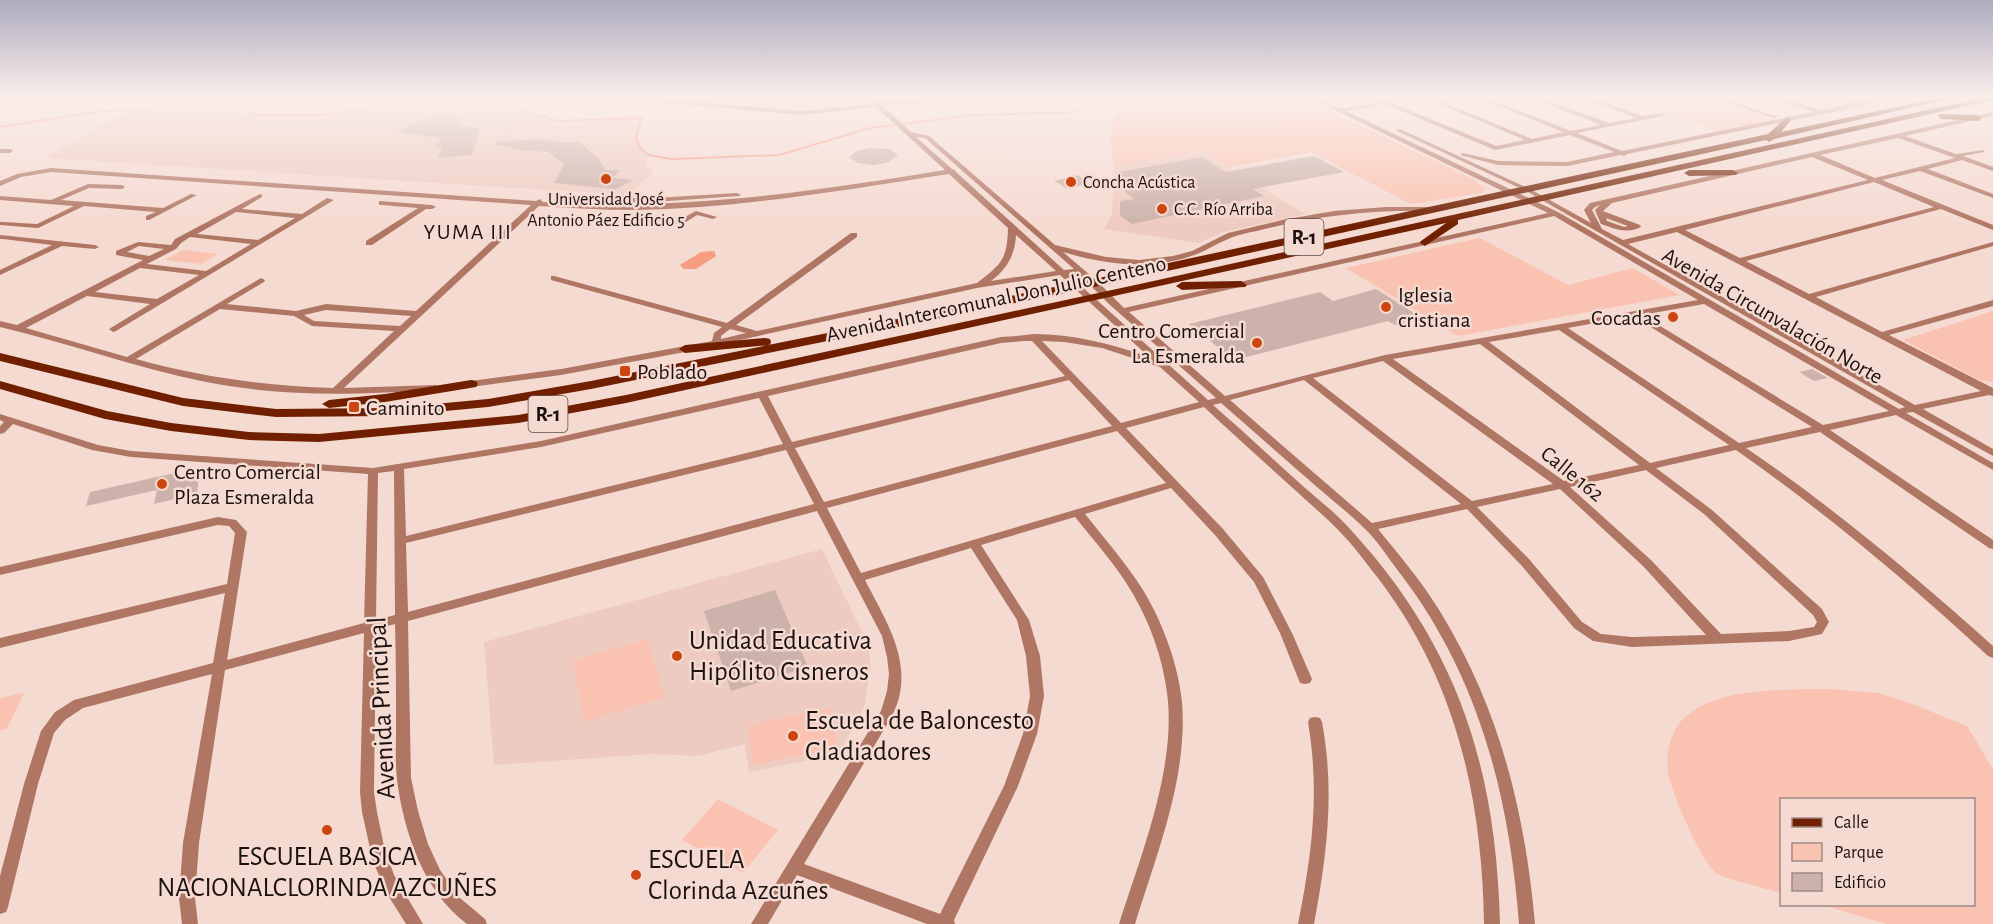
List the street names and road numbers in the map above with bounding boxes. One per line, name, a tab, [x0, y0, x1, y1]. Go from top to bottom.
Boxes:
road number: R-1	[1284, 219, 1324, 255]
street label: Avenida Circunvalación Norte	[1658, 244, 1887, 388]
street label: Avenida Intercomunal Don Julio Centeno	[824, 252, 1168, 346]
road number: R-1	[528, 396, 568, 432]
street label: Calle 162	[1537, 442, 1608, 506]
street label: Avenida Principal	[363, 616, 400, 800]

